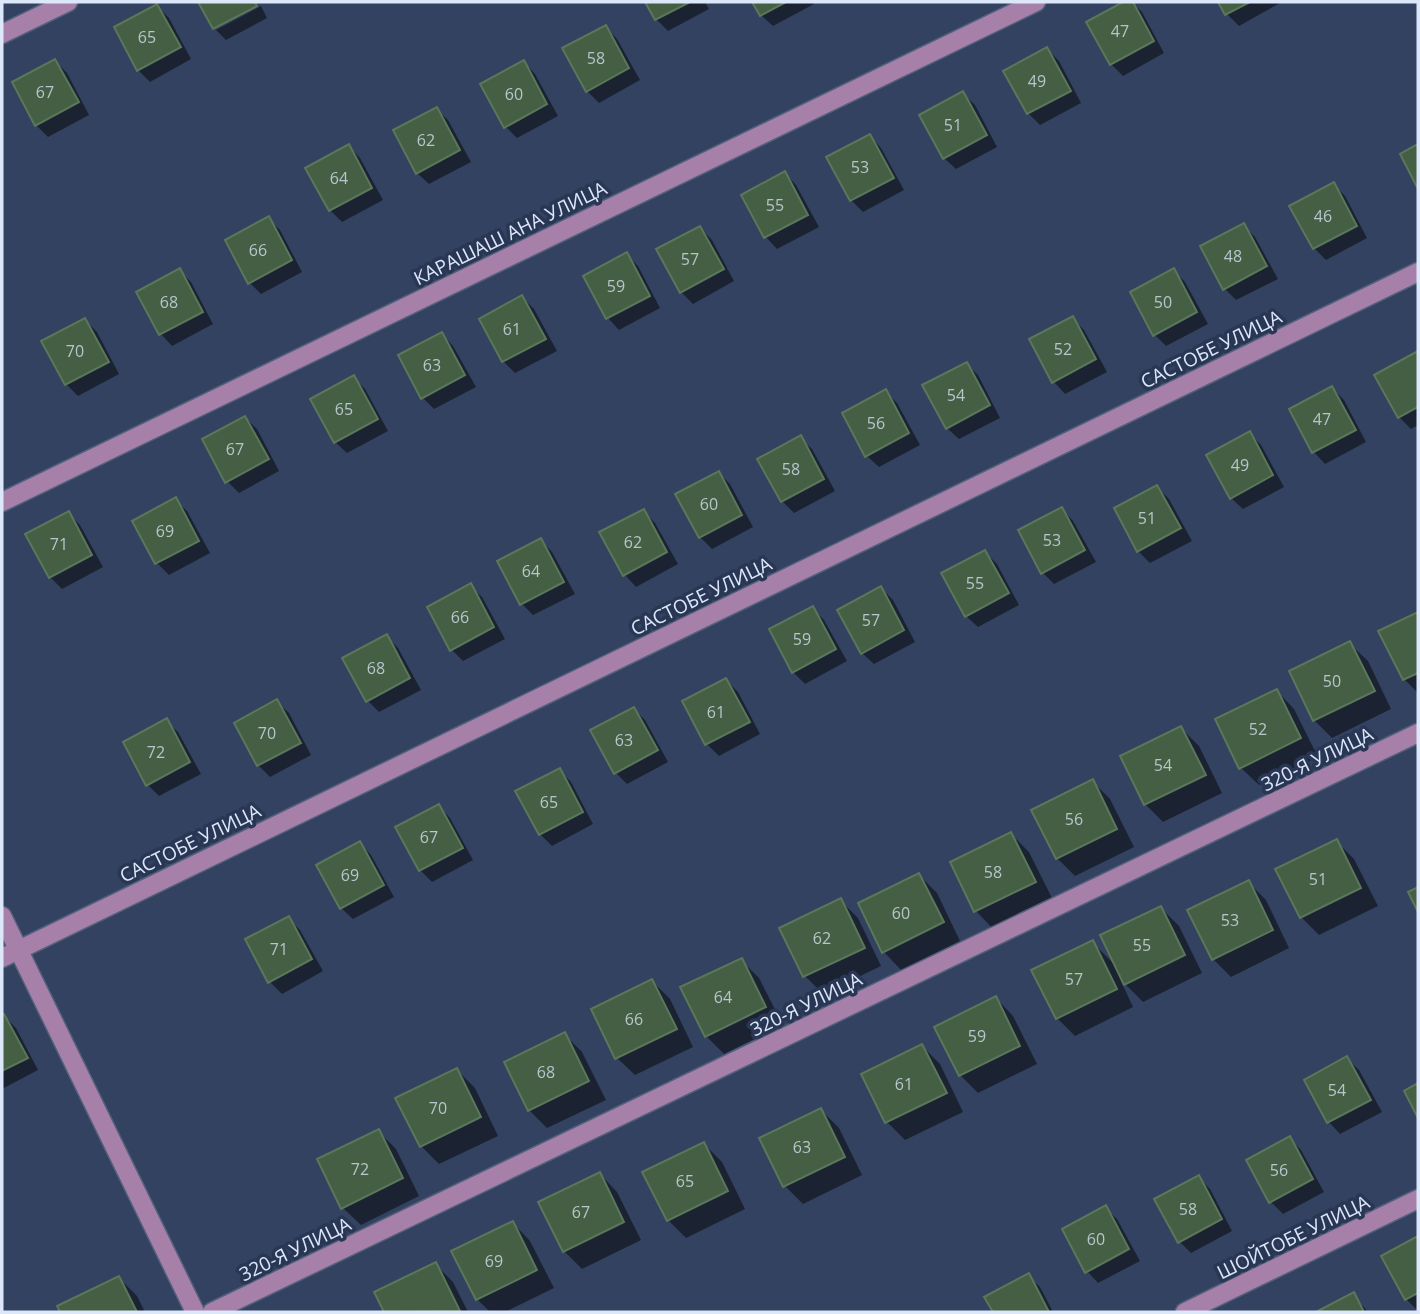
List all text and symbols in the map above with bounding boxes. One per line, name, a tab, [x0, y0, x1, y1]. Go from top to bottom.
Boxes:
house number: 47	[1111, 20, 1129, 42]
house number: 65	[138, 26, 156, 48]
house number: 58	[587, 47, 605, 69]
house number: 49	[1028, 70, 1046, 92]
house number: 67	[36, 81, 54, 103]
house number: 60	[505, 83, 523, 105]
house number: 51	[944, 114, 962, 136]
house number: 62	[417, 129, 435, 151]
house number: 53	[851, 156, 869, 178]
house number: 64	[330, 167, 348, 189]
street label: КАРАШАШ АНА УЛИЦА	[409, 175, 611, 291]
house number: 55	[766, 194, 784, 216]
house number: 46	[1314, 205, 1332, 227]
house number: 66	[249, 239, 267, 261]
house number: 48	[1224, 245, 1242, 267]
house number: 57	[681, 248, 699, 270]
house number: 59	[607, 275, 625, 297]
house number: 68	[160, 291, 178, 313]
house number: 50	[1154, 291, 1172, 313]
street label: САСТОБЕ УЛИЦА	[1136, 304, 1286, 394]
house number: 61	[503, 318, 521, 340]
house number: 52	[1054, 338, 1072, 360]
house number: 70	[66, 340, 84, 362]
house number: 63	[423, 354, 441, 376]
house number: 54	[947, 384, 965, 406]
house number: 65	[335, 398, 353, 420]
house number: 47	[1313, 408, 1331, 430]
house number: 56	[867, 412, 885, 434]
house number: 67	[226, 438, 244, 460]
house number: 49	[1231, 454, 1249, 476]
house number: 58	[782, 458, 800, 480]
house number: 60	[700, 493, 718, 515]
house number: 51	[1138, 507, 1156, 529]
house number: 69	[156, 520, 174, 542]
house number: 53	[1043, 529, 1061, 551]
house number: 62	[624, 531, 642, 553]
house number: 71	[50, 533, 68, 555]
street label: САСТОБЕ УЛИЦА	[626, 551, 776, 641]
house number: 64	[522, 560, 540, 582]
house number: 55	[966, 572, 984, 594]
house number: 66	[451, 606, 469, 628]
house number: 57	[862, 609, 880, 631]
house number: 59	[793, 628, 811, 650]
house number: 68	[367, 657, 385, 679]
house number: 50	[1323, 670, 1341, 692]
house number: 61	[707, 701, 725, 723]
house number: 52	[1249, 718, 1267, 740]
street label: 320-Я УЛИЦА	[1257, 721, 1377, 797]
house number: 70	[258, 722, 276, 744]
house number: 63	[615, 729, 633, 751]
house number: 72	[147, 741, 165, 763]
house number: 54	[1154, 754, 1172, 776]
house number: 65	[540, 791, 558, 813]
street label: САСТОБЕ УЛИЦА	[115, 798, 265, 888]
house number: 56	[1065, 808, 1083, 830]
house number: 67	[420, 826, 438, 848]
house number: 58	[984, 861, 1002, 883]
house number: 69	[341, 864, 359, 886]
house number: 51	[1309, 868, 1327, 890]
house number: 60	[892, 902, 910, 924]
house number: 53	[1221, 909, 1239, 931]
house number: 62	[813, 927, 831, 949]
house number: 55	[1133, 934, 1151, 956]
house number: 71	[270, 938, 288, 960]
street label: 320-Я УЛИЦА	[746, 966, 866, 1042]
house number: 57	[1065, 968, 1083, 990]
house number: 64	[714, 986, 732, 1008]
house number: 66	[625, 1008, 643, 1030]
house number: 59	[968, 1025, 986, 1047]
house number: 68	[537, 1061, 555, 1083]
house number: 61	[895, 1073, 913, 1095]
house number: 54	[1328, 1079, 1346, 1101]
house number: 70	[429, 1097, 447, 1119]
house number: 63	[793, 1136, 811, 1158]
house number: 72	[351, 1158, 369, 1180]
house number: 56	[1270, 1159, 1288, 1181]
house number: 65	[676, 1170, 694, 1192]
street label: ШОЙТОБЕ УЛИЦА	[1212, 1189, 1374, 1285]
house number: 58	[1179, 1198, 1197, 1220]
house number: 67	[572, 1201, 590, 1223]
street label: 320-Я УЛИЦА	[235, 1211, 355, 1287]
house number: 60	[1087, 1228, 1105, 1250]
house number: 69	[485, 1250, 503, 1272]

